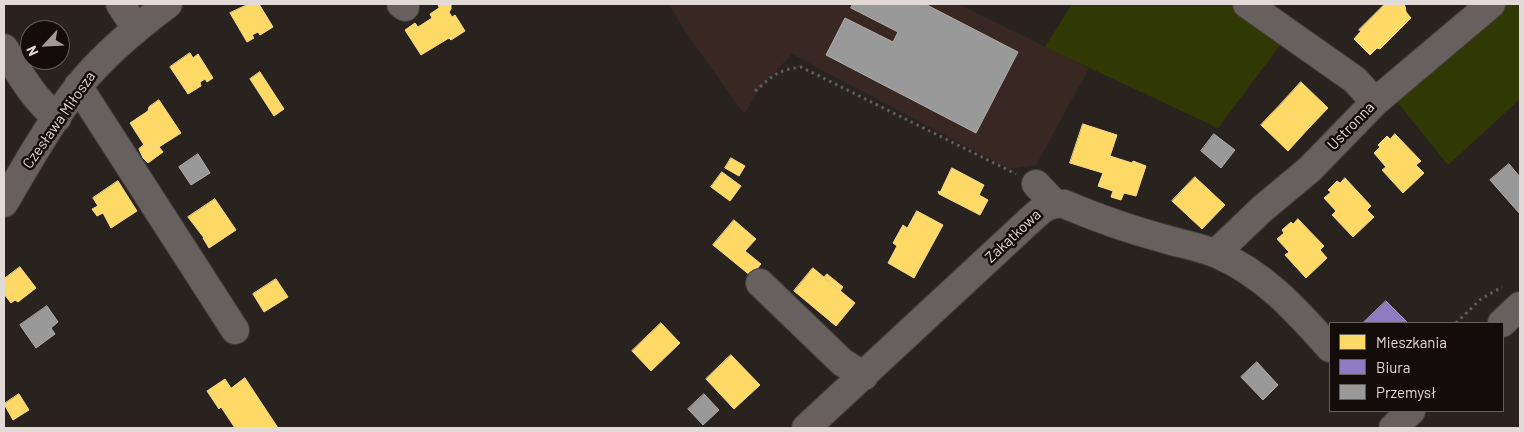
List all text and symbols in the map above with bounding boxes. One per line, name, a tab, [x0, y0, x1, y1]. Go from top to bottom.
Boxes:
north arrow	[20, 20, 70, 70]
text: N	[22, 43, 42, 59]
street label: Czesława Miłosza	[19, 68, 99, 172]
street label: Ustronna	[1324, 98, 1378, 154]
street label: Zakątkowa	[981, 206, 1045, 266]
legend	[1329, 322, 1504, 412]
text: Mieszkania	[1376, 333, 1447, 351]
text: Biura	[1376, 358, 1410, 376]
text: Przemysł	[1376, 383, 1436, 401]

